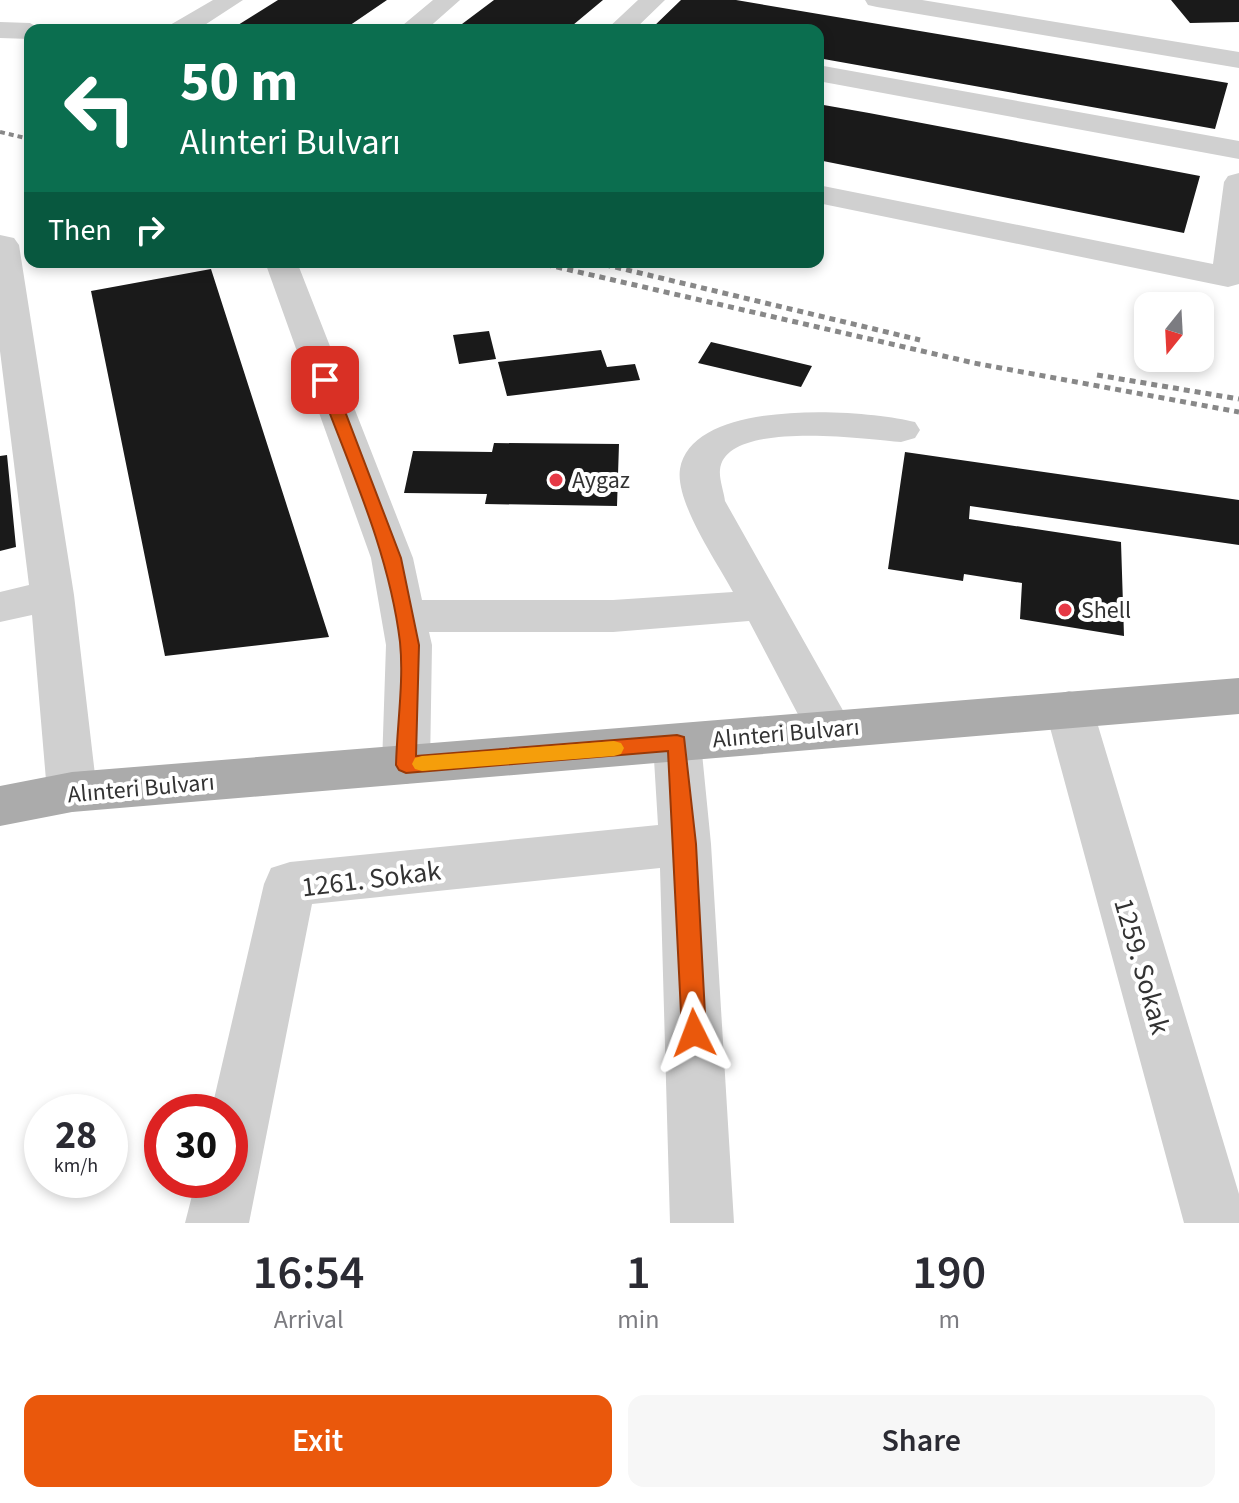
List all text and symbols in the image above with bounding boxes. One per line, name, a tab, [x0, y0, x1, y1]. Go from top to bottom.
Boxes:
text: 50 m	[180, 43, 298, 122]
icon: left	[48, 56, 152, 160]
text: Alınteri Bulvarı	[180, 117, 401, 168]
icon: right	[128, 208, 172, 252]
text: Then	[48, 209, 112, 252]
north arrow	[1134, 292, 1214, 372]
map controls	[1134, 292, 1214, 372]
pin	[291, 346, 359, 414]
icon: arrive	[303, 358, 347, 402]
place label: Aygaz	[572, 463, 630, 498]
marker: Aygaz	[547, 471, 565, 489]
place label: Shell	[1081, 593, 1131, 628]
marker: Shell	[1056, 601, 1074, 619]
street label: Alınteri Bulvarı	[711, 710, 861, 757]
street label: Alınteri Bulvarı	[66, 765, 216, 812]
street label: 1261. Sokak	[299, 851, 443, 907]
street label: 1259. Sokak	[1104, 894, 1181, 1039]
position arrow	[652, 991, 736, 1075]
speed limit sign: 30	[144, 1094, 248, 1198]
text: 28	[55, 1107, 97, 1164]
text: km/h	[54, 1152, 98, 1180]
text: 16:54	[253, 1239, 365, 1307]
text: 1	[626, 1239, 651, 1307]
text: 190	[912, 1239, 986, 1307]
text: Arrival	[274, 1301, 344, 1338]
text: min	[617, 1301, 659, 1338]
text: m	[938, 1301, 960, 1338]
button: Exit	[24, 1395, 612, 1487]
button: Share	[628, 1395, 1215, 1487]

